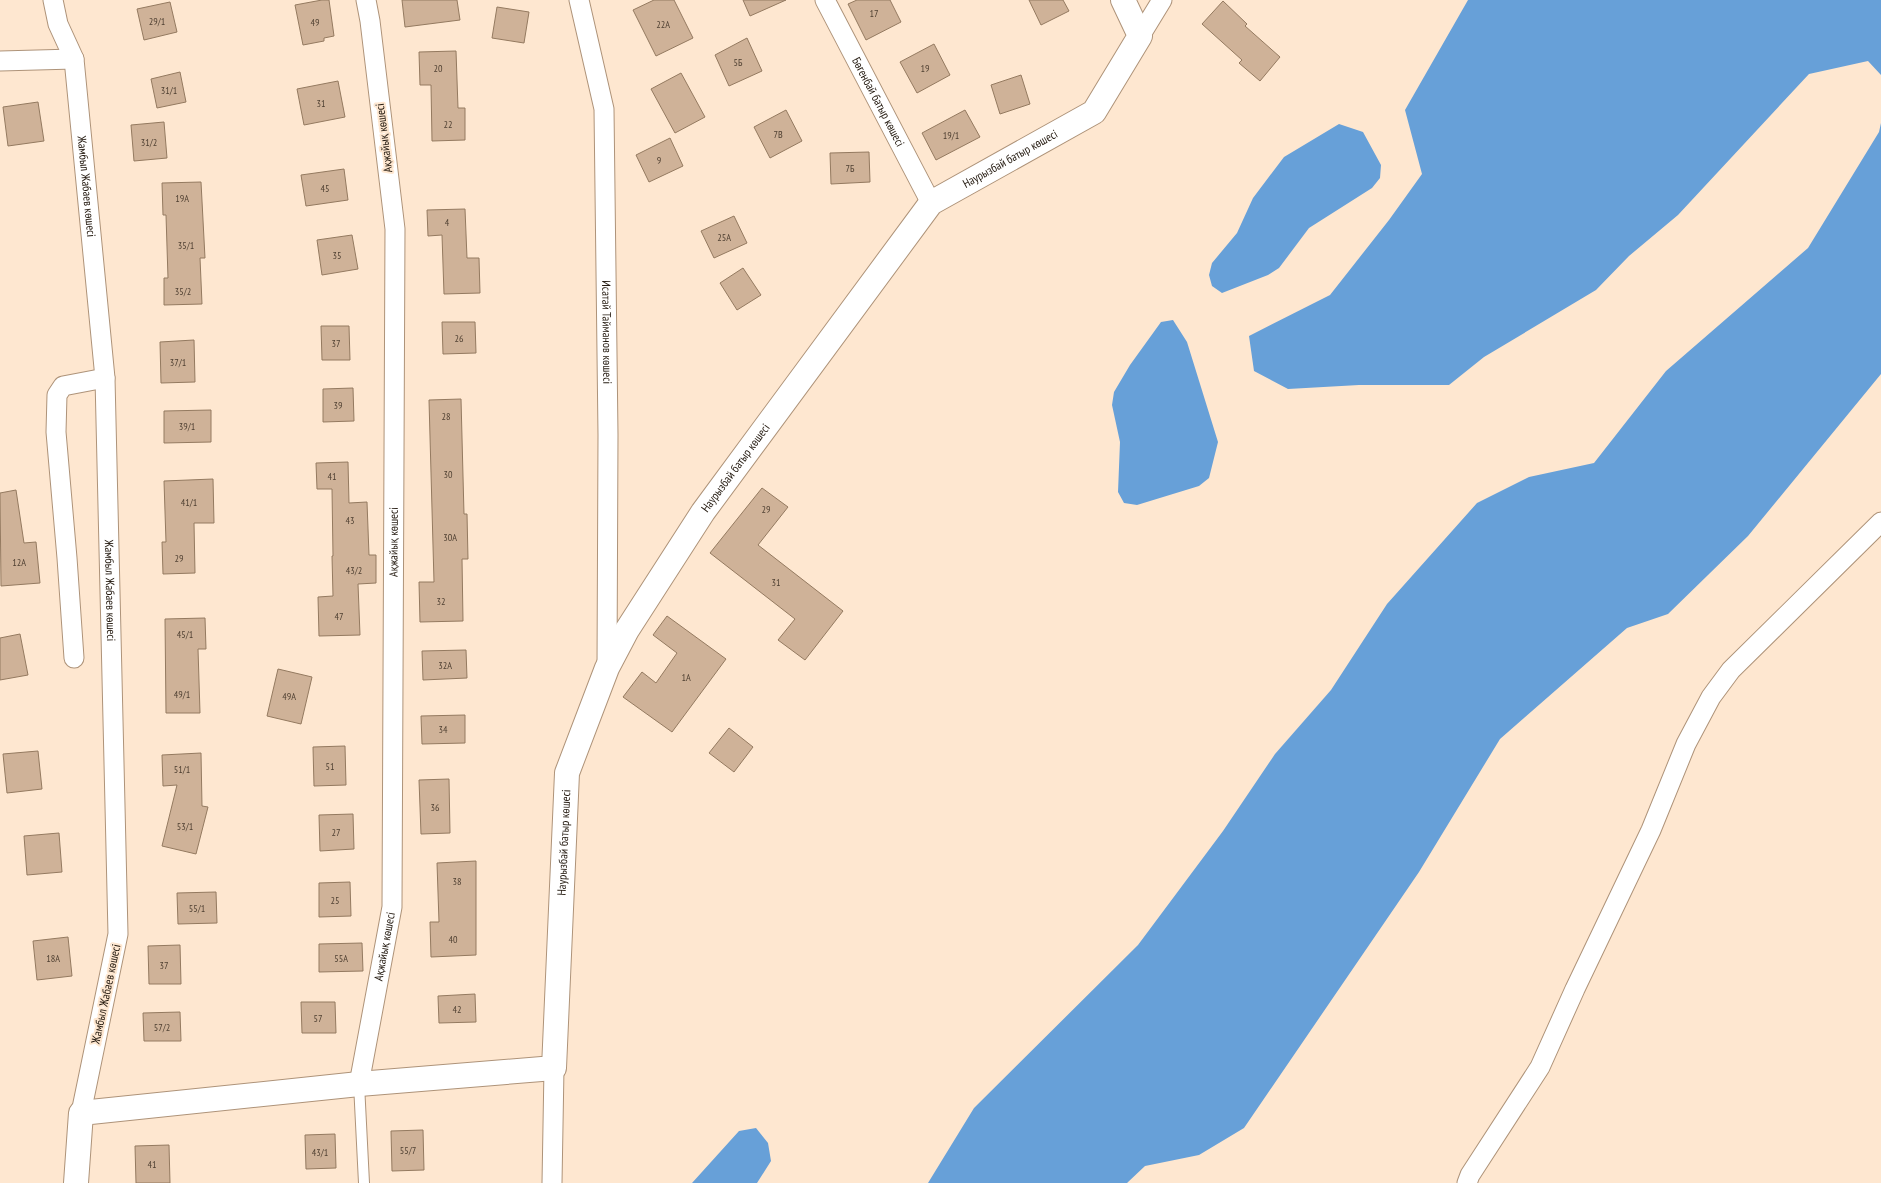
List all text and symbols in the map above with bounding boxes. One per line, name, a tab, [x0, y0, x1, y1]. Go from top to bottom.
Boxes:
house number: 17	[870, 7, 879, 20]
house number: 29/1	[149, 15, 165, 28]
house number: 49	[311, 16, 320, 29]
house number: 22А	[656, 18, 670, 31]
street label: Бөгенбай батыр көшесі	[849, 54, 908, 149]
house number: 5Б	[734, 56, 743, 69]
house number: 20	[434, 62, 443, 75]
house number: 19	[921, 62, 930, 75]
house number: 31/1	[161, 84, 177, 97]
house number: 31	[317, 97, 326, 110]
street label: Ақжайық көшесі	[372, 103, 395, 174]
house number: 22	[444, 118, 453, 131]
street label: Наурызбай батыр көшесі	[960, 126, 1060, 191]
house number: 7В	[773, 128, 783, 141]
house number: 19/1	[943, 129, 959, 142]
street label: Жамбыл Жабаев көшесі	[74, 134, 99, 238]
house number: 31/2	[141, 136, 157, 149]
house number: 9	[657, 154, 661, 167]
house number: 7Б	[846, 162, 855, 175]
house number: 45	[321, 182, 330, 195]
house number: 19А	[175, 192, 189, 205]
house number: 4	[445, 216, 450, 229]
house number: 25А	[717, 231, 731, 244]
house number: 35/1	[178, 239, 194, 252]
house number: 35	[333, 249, 342, 262]
street label: Исатай Тайманов көшесі	[599, 280, 615, 384]
house number: 35/2	[175, 285, 191, 298]
house number: 26	[455, 332, 464, 345]
house number: 37	[332, 337, 341, 350]
house number: 37/1	[170, 356, 186, 369]
house number: 39	[334, 399, 343, 412]
house number: 28	[442, 410, 451, 423]
house number: 39/1	[179, 420, 195, 433]
street label: Наурызбай батыр көшесі	[698, 420, 773, 515]
house number: 30	[444, 468, 453, 481]
house number: 41	[328, 470, 337, 483]
house number: 41/1	[181, 496, 197, 509]
house number: 29	[762, 503, 771, 516]
street label: Ақжайық көшесі	[385, 507, 401, 577]
house number: 43	[346, 514, 355, 527]
house number: 30А	[443, 531, 457, 544]
street label: Жамбыл Жабаев көшесі	[102, 538, 119, 641]
house number: 29	[175, 552, 184, 565]
house number: 12А	[12, 556, 26, 569]
house number: 43/2	[346, 564, 362, 577]
house number: 31	[772, 576, 781, 589]
house number: 32	[437, 595, 446, 608]
house number: 47	[335, 610, 344, 623]
house number: 45/1	[177, 628, 193, 641]
house number: 32А	[438, 659, 452, 672]
house number: 1А	[681, 671, 691, 684]
house number: 49/1	[174, 688, 190, 701]
house number: 49А	[282, 690, 296, 703]
house number: 34	[439, 723, 448, 736]
house number: 51	[326, 760, 335, 773]
house number: 51/1	[174, 763, 190, 776]
street label: Наурызбай батыр көшесі	[554, 789, 573, 896]
house number: 36	[431, 801, 440, 814]
house number: 53/1	[177, 820, 193, 833]
house number: 27	[332, 826, 341, 839]
house number: 38	[453, 875, 462, 888]
house number: 25	[331, 894, 340, 907]
house number: 55/1	[189, 902, 205, 915]
street label: Ақжайық көшесі	[370, 911, 398, 982]
house number: 40	[449, 933, 458, 946]
street label: Жамбыл Жабаев көшесі	[87, 943, 123, 1046]
house number: 18А	[46, 952, 60, 965]
house number: 55А	[334, 952, 348, 965]
house number: 37	[160, 959, 169, 972]
house number: 42	[453, 1003, 462, 1016]
house number: 57	[314, 1012, 323, 1025]
house number: 57/2	[154, 1021, 170, 1034]
house number: 55/7	[400, 1144, 416, 1157]
house number: 43/1	[312, 1146, 328, 1159]
house number: 41	[148, 1158, 157, 1171]

